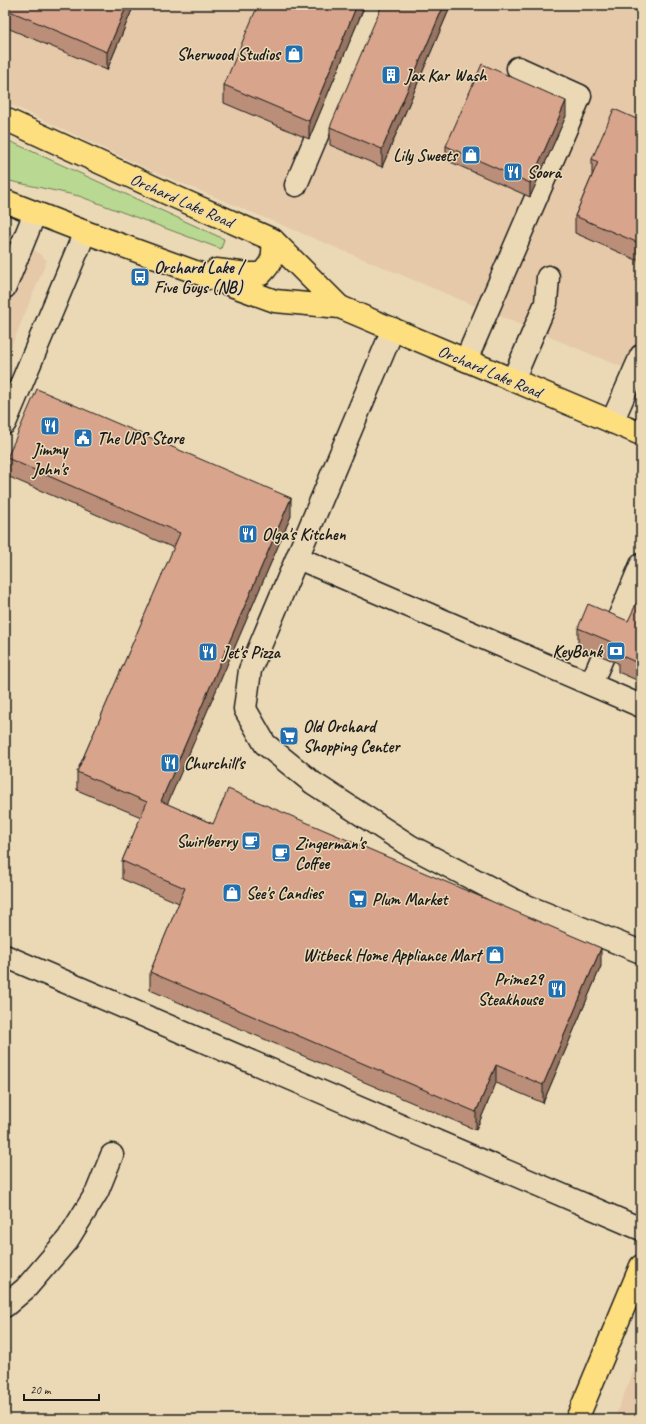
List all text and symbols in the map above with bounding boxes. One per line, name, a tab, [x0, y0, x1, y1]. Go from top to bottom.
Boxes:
shop icon: Sherwood Studios	[283, 43, 305, 65]
place label: Sherwood Studios	[177, 44, 282, 65]
building icon: Jax Kar Wash	[380, 64, 402, 86]
place label: Jax Kar Wash	[404, 65, 487, 86]
shop icon: Lily Sweets	[460, 144, 482, 166]
place label: Lily Sweets	[393, 145, 459, 166]
restaurant icon: Soora	[502, 161, 524, 183]
place label: Soora	[527, 162, 563, 183]
street label: Orchard Lake Road	[127, 168, 239, 233]
place label: Orchard Lake / Five Guys (NB)	[154, 257, 247, 298]
bus stop icon: Orchard Lake / Five Guys (NB)	[129, 266, 151, 288]
street label: Orchard Lake Road	[435, 340, 547, 404]
restaurant icon: Jimmy John's	[39, 415, 61, 437]
public building icon: The UPS Store	[72, 427, 94, 449]
place label: The UPS Store	[97, 428, 185, 449]
place label: Jimmy John's	[31, 439, 70, 480]
restaurant icon: Olga's Kitchen	[237, 523, 259, 545]
place label: Olga's Kitchen	[262, 524, 347, 545]
bank icon: KeyBank	[605, 640, 627, 662]
restaurant icon: Jet's Pizza	[197, 641, 219, 663]
place label: KeyBank	[553, 641, 604, 662]
place label: Jet's Pizza	[221, 642, 282, 663]
place label: Old Orchard Shopping Center	[303, 716, 401, 757]
supermarket icon: Old Orchard Shopping Center	[278, 725, 300, 747]
restaurant icon: Churchill's	[159, 752, 181, 774]
place label: Churchill's	[184, 753, 246, 774]
cafe icon: Swirlberry	[240, 830, 262, 852]
place label: Swirlberry	[176, 831, 239, 852]
place label: Zingerman's Coffee	[295, 833, 368, 874]
cafe icon: Zingerman's Coffee	[270, 842, 292, 864]
shop icon: See's Candies	[221, 882, 243, 904]
place label: See's Candies	[246, 883, 325, 904]
supermarket icon: Plum Market	[347, 888, 369, 910]
place label: Plum Market	[372, 889, 449, 910]
shop icon: Witbeck Home Appliance Mart	[484, 944, 506, 966]
place label: Witbeck Home Appliance Mart	[303, 945, 483, 966]
place label: Prime29 Steakhouse	[478, 969, 546, 1010]
restaurant icon: Prime29 Steakhouse	[546, 978, 568, 1000]
scale bar	[24, 1376, 99, 1402]
text: 20 m	[30, 1382, 52, 1398]

